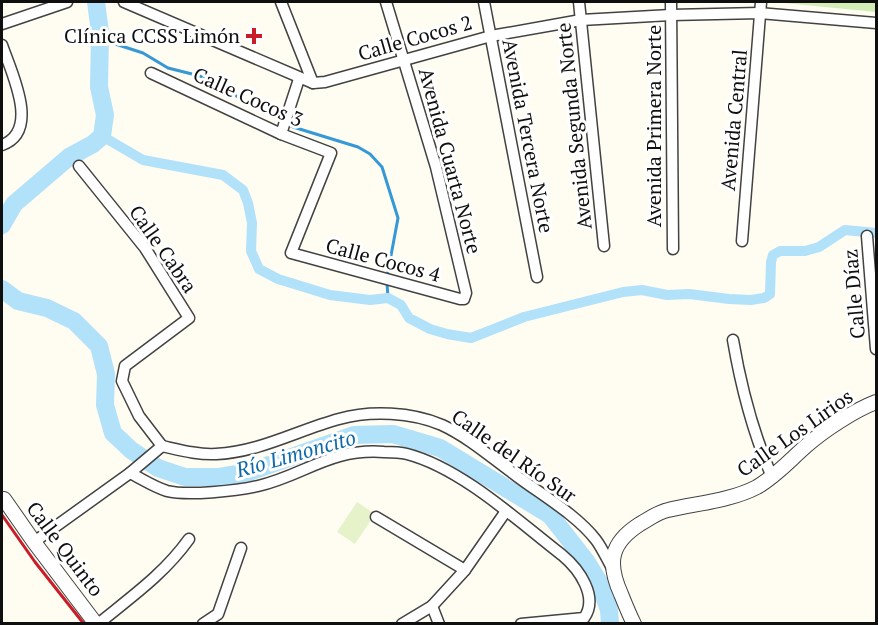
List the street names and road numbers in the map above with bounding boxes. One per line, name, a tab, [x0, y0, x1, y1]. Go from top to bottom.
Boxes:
street label: Calle Cocos 2	[355, 8, 475, 67]
street label: Avenida Segunda Norte	[549, 21, 598, 231]
street label: Avenida Primera Norte	[640, 25, 667, 227]
street label: Avenida Tercera Norte	[496, 36, 561, 235]
street label: Avenida Central	[714, 48, 753, 192]
street label: Calle Cocos 3	[189, 60, 307, 133]
street label: Avenida Cuarta Norte	[413, 65, 488, 257]
street label: Calle Cabra	[123, 199, 204, 298]
street label: Calle Cocos 4	[323, 231, 444, 288]
street label: Calle Díaz	[836, 248, 871, 340]
street label: Calle Los Lirios	[731, 383, 858, 483]
street label: Calle del Río Sur	[447, 403, 582, 509]
street label: Calle Quinto	[21, 496, 110, 602]

